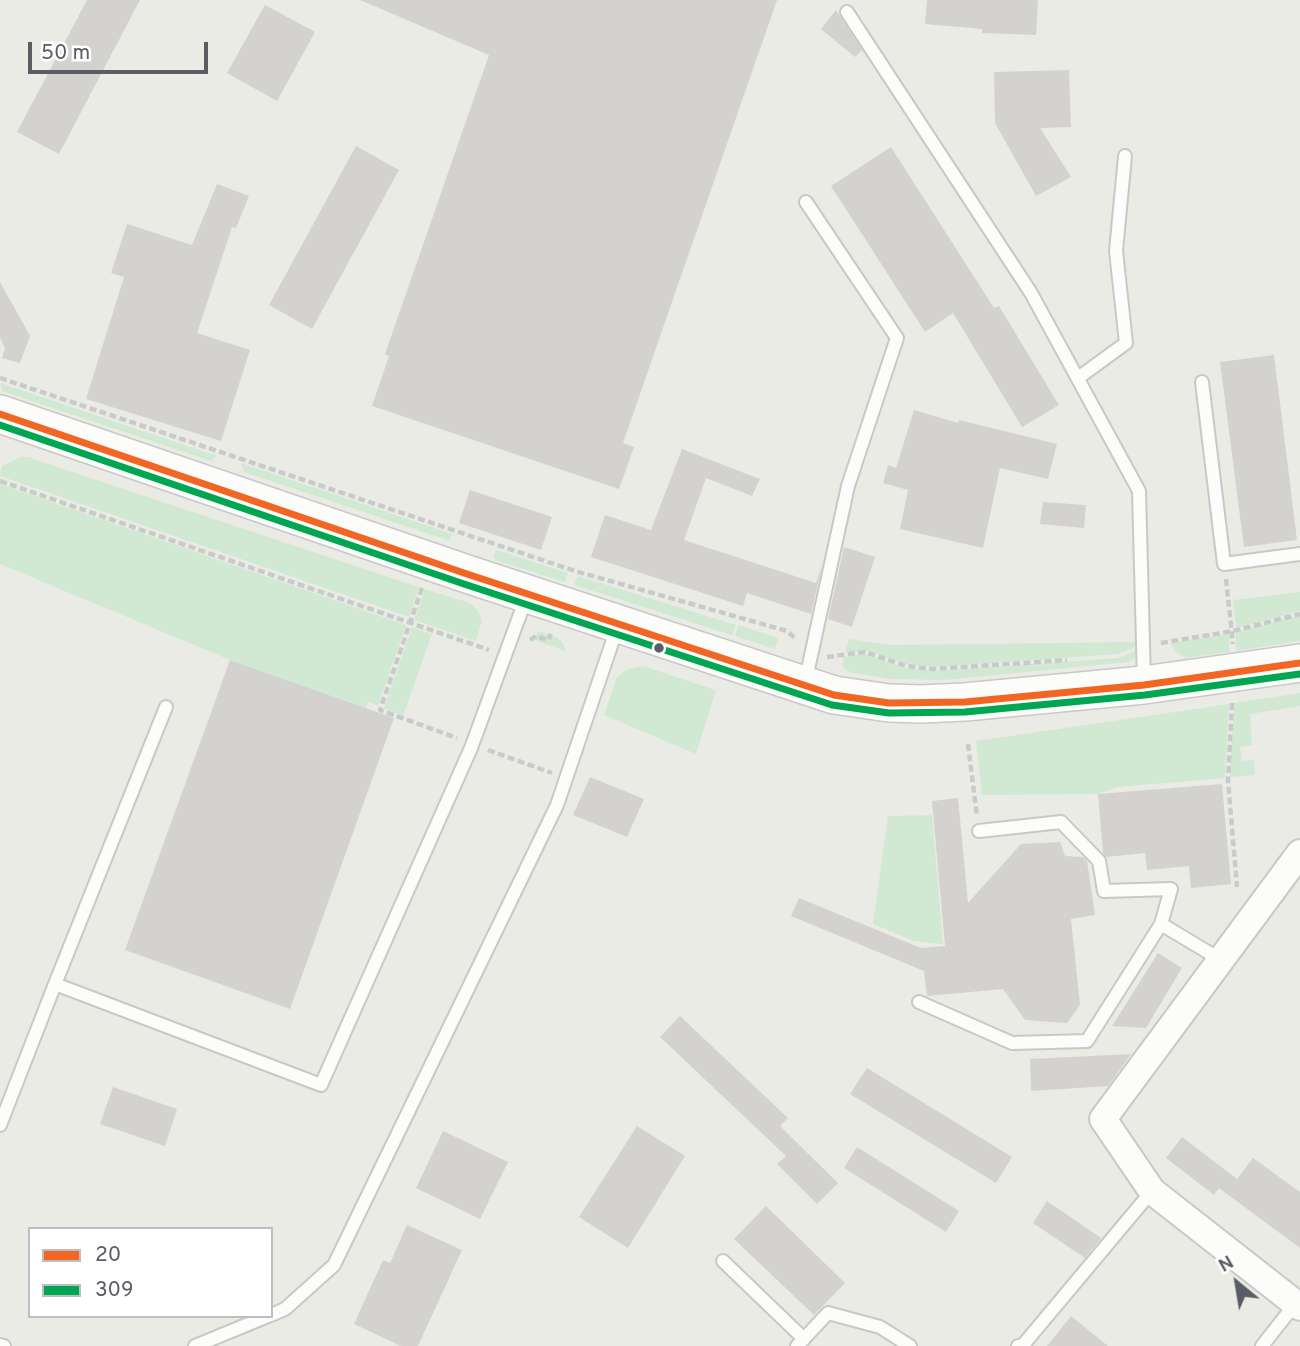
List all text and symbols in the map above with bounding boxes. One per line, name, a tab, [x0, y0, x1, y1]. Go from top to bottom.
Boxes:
scale bar	[32, 28, 212, 72]
text: 50 m	[41, 40, 90, 67]
unlabelled marker	[652, 641, 666, 655]
legend	[28, 1227, 273, 1318]
text: 20	[95, 1242, 121, 1269]
north arrow	[1202, 1248, 1272, 1318]
text: N	[1215, 1251, 1238, 1279]
text: 309	[95, 1277, 133, 1304]

